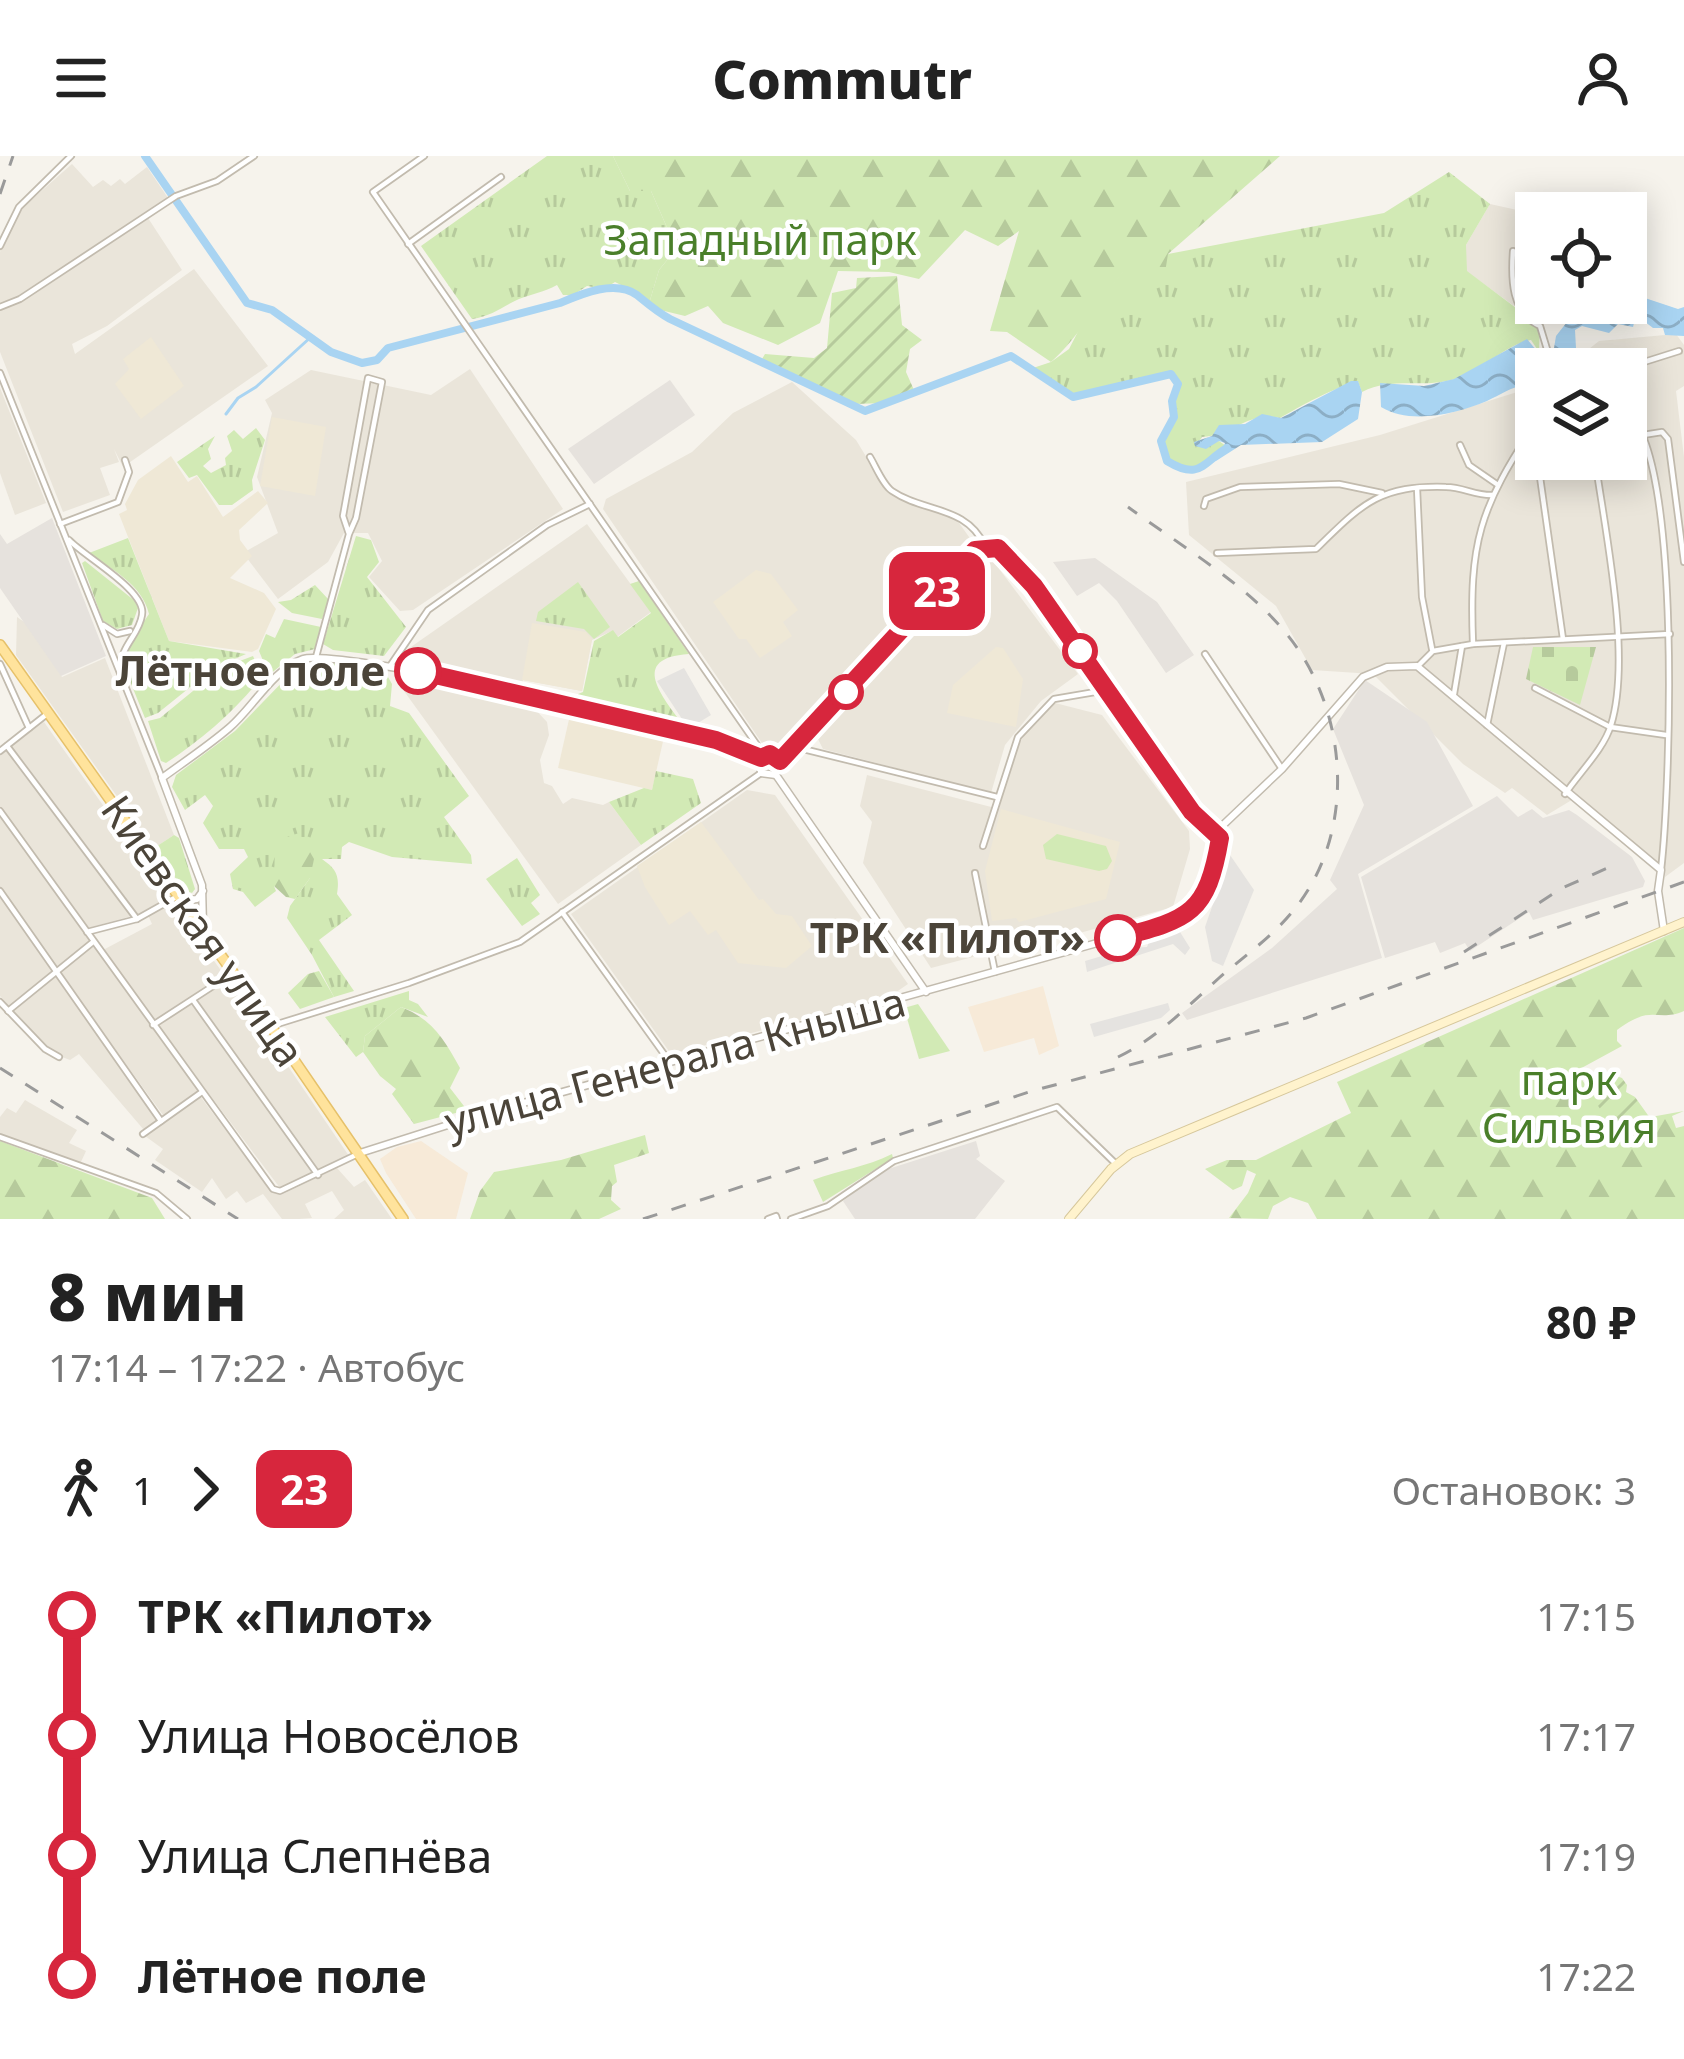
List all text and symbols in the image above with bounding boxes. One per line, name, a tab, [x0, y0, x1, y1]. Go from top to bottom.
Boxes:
text: Commutr	[712, 41, 972, 115]
icon: menu	[48, 45, 114, 111]
icon: person	[1570, 45, 1636, 111]
map controls	[1515, 192, 1647, 480]
button: locate	[1515, 192, 1647, 324]
park label: Западный парк	[603, 210, 917, 267]
button: layers	[1515, 348, 1647, 480]
line badge: 23	[883, 552, 991, 630]
text: 23	[913, 562, 961, 619]
unlabelled marker	[1064, 635, 1096, 667]
place label: Лётное поле	[116, 641, 385, 698]
marker: Лётное поле	[396, 649, 440, 693]
unlabelled marker	[830, 676, 862, 708]
street label: Киевская улица	[89, 783, 319, 1077]
place label: ТРК «Пилот»	[810, 908, 1085, 965]
marker: ТРК «Пилот»	[1096, 916, 1140, 960]
street label: улица Генерала Кныша	[438, 972, 911, 1149]
park label: парк Сильвия	[1482, 1050, 1656, 1155]
text: 8 мин	[48, 1250, 247, 1340]
text: 80 ₽	[1546, 1291, 1636, 1352]
text: 17:14 – 17:22 · Автобус	[48, 1340, 465, 1393]
icon: walk	[48, 1456, 114, 1522]
icon: forward	[172, 1456, 238, 1522]
text: 23	[280, 1460, 328, 1517]
text: 1	[132, 1463, 154, 1516]
text: Остановок: 3	[1391, 1463, 1636, 1516]
text: ТРК «Пилот»	[138, 1585, 433, 1646]
text: 17:15	[1536, 1589, 1636, 1642]
text: Улица Новосёлов	[138, 1705, 519, 1766]
text: 17:17	[1536, 1709, 1636, 1762]
text: Улица Слепнёва	[138, 1825, 492, 1886]
text: 17:19	[1536, 1829, 1636, 1882]
text: Лётное поле	[138, 1945, 427, 2006]
text: 17:22	[1536, 1949, 1636, 2002]

